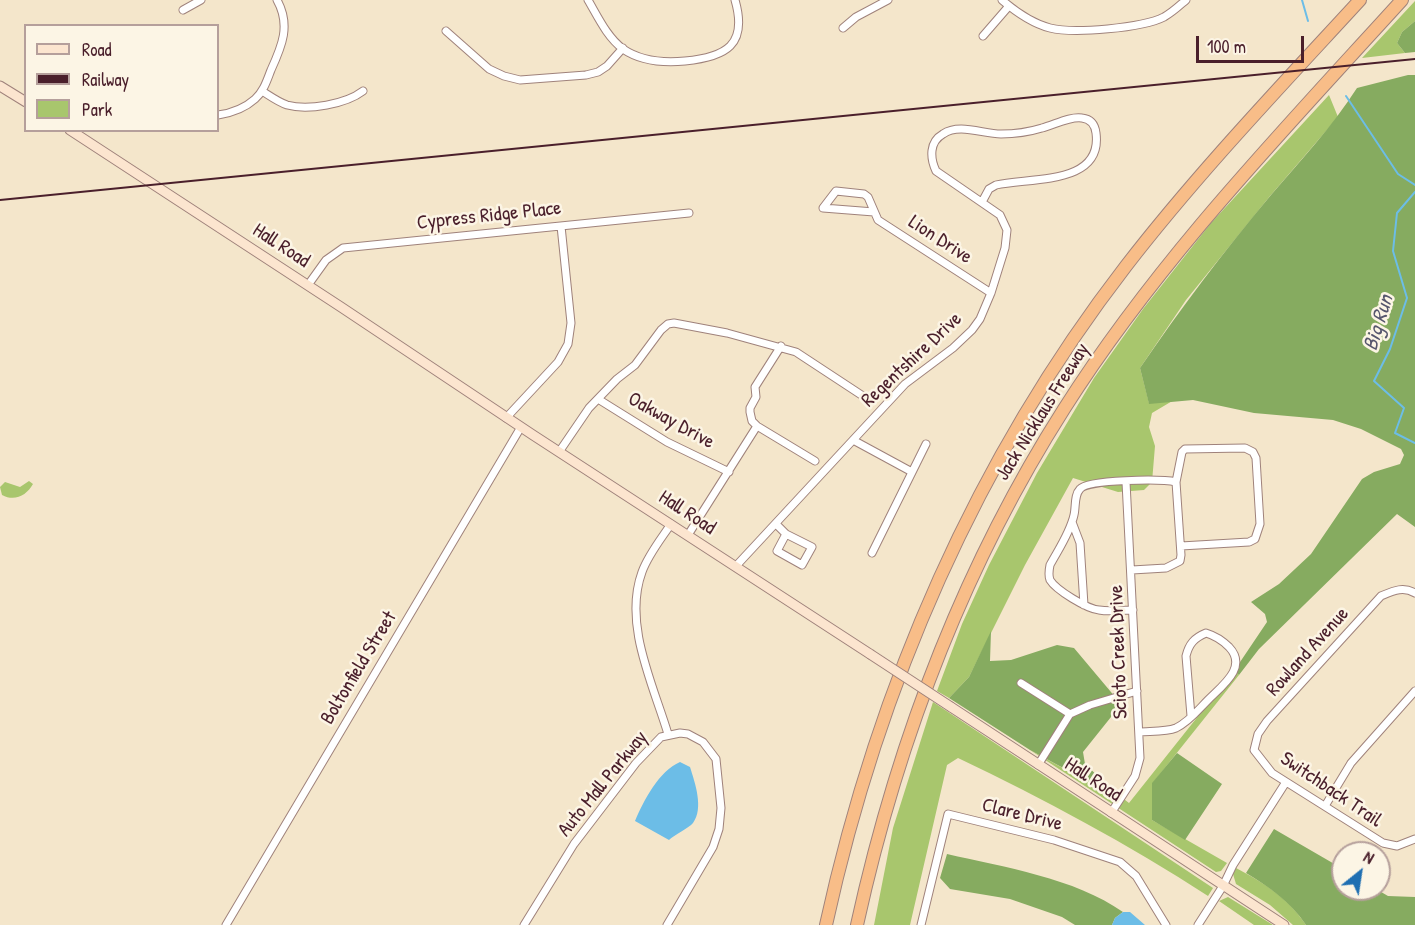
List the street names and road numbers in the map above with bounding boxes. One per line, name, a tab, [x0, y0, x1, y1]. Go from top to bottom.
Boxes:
street label: Cypress Ridge Place	[416, 196, 562, 236]
street label: Lion Drive	[904, 211, 976, 269]
street label: Hall Road	[248, 219, 314, 273]
street label: Regentshire Drive	[857, 307, 967, 413]
street label: Jack Nicklaus Freeway	[991, 339, 1095, 485]
street label: Oakway Drive	[624, 387, 718, 455]
street label: Hall Road	[654, 486, 720, 540]
street label: Scioto Creek Drive	[1105, 585, 1133, 719]
street label: Rowland Avenue	[1262, 602, 1354, 702]
street label: Boltonfield Street	[316, 607, 402, 729]
street label: Auto Mall Parkway	[553, 726, 653, 842]
street label: Switchback Trail	[1276, 747, 1386, 833]
street label: Hall Road	[1060, 753, 1126, 807]
street label: Clare Drive	[979, 793, 1065, 837]

